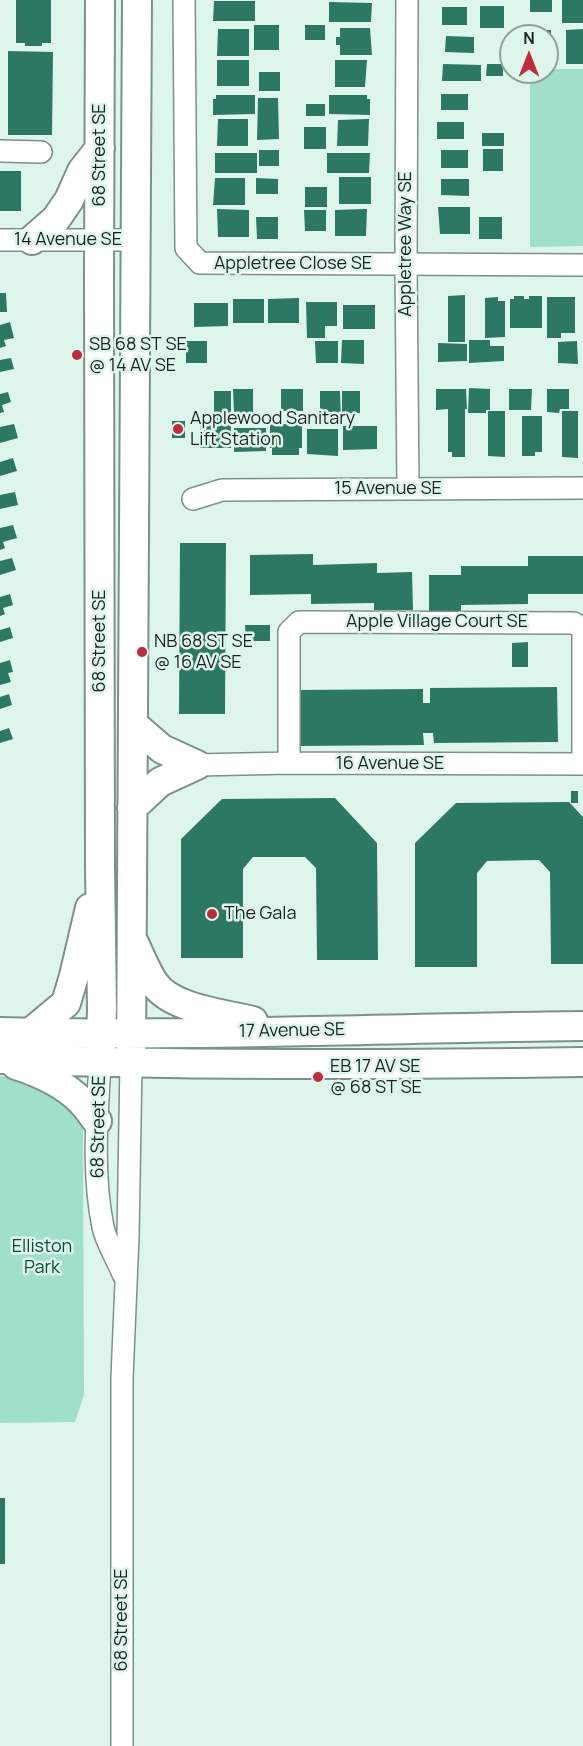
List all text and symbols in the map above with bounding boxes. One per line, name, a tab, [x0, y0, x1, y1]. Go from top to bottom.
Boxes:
north arrow	[499, 24, 559, 84]
text: N	[523, 27, 535, 49]
street label: 68 Street SE	[89, 103, 111, 207]
street label: Appletree Way SE	[395, 171, 417, 317]
street label: 14 Avenue SE	[14, 229, 122, 251]
street label: Appletree Close SE	[214, 253, 372, 275]
place label: SB 68 ST SE @ 14 AV SE	[89, 334, 187, 376]
marker: SB 68 ST SE @ 14 AV SE	[70, 348, 84, 362]
place label: Applewood Sanitary Lift Station	[190, 408, 355, 450]
marker: Applewood Sanitary Lift Station	[171, 422, 185, 436]
street label: 15 Avenue SE	[334, 478, 442, 500]
street label: 68 Street SE	[89, 589, 111, 693]
street label: Apple Village Court SE	[346, 611, 528, 633]
place label: NB 68 ST SE @ 16 AV SE	[154, 631, 253, 674]
marker: NB 68 ST SE @ 16 AV SE	[135, 645, 149, 659]
street label: 16 Avenue SE	[336, 753, 444, 775]
place label: The Gala	[224, 903, 296, 925]
marker: The Gala	[205, 907, 219, 921]
street label: 17 Avenue SE	[239, 1019, 345, 1043]
place label: EB 17 AV SE @ 68 ST SE	[330, 1056, 422, 1098]
marker: EB 17 AV SE @ 68 ST SE	[311, 1070, 325, 1084]
street label: 68 Street SE	[87, 1075, 111, 1179]
park label: Elliston Park	[12, 1236, 72, 1278]
street label: 68 Street SE	[111, 1568, 133, 1672]

